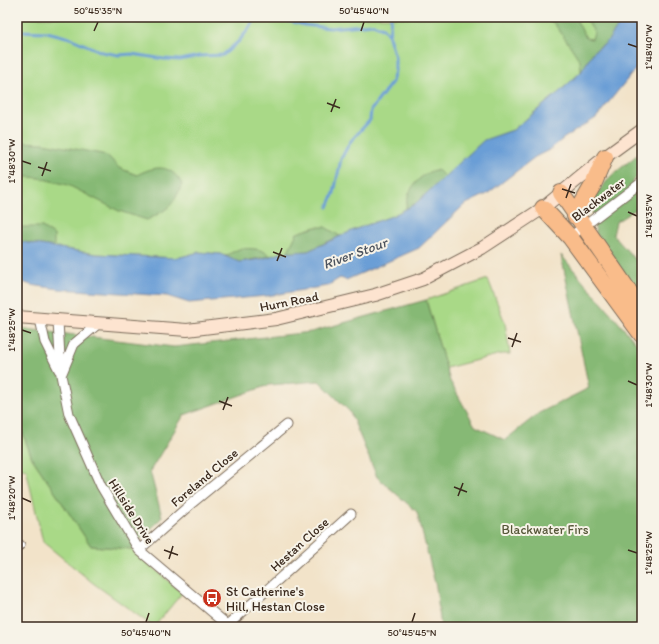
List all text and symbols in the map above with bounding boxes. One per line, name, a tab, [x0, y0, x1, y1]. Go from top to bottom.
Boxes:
text: 50°45'35"N	[74, 4, 123, 17]
text: 50°45'40"N	[339, 4, 389, 17]
text: 1°48'40"W	[642, 24, 655, 70]
text: 1°48'30"W	[5, 138, 18, 183]
street label: Blackwater	[569, 174, 629, 224]
text: 1°48'35"W	[642, 194, 655, 238]
water label: River Stour	[321, 234, 391, 273]
street label: Hurn Road	[258, 288, 320, 315]
text: 1°48'25"W	[5, 308, 18, 352]
text: 1°48'30"W	[642, 362, 655, 407]
street label: Foreland Close	[168, 445, 241, 510]
text: 1°48'20"W	[5, 475, 18, 520]
street label: Hillside Drive	[106, 476, 158, 547]
street label: Hestan Close	[267, 514, 332, 574]
park label: Blackwater Firs	[502, 522, 589, 537]
text: 1°48'25"W	[642, 531, 655, 575]
place label: St Catherine's Hill, Hestan Close	[226, 584, 325, 614]
bus stop icon: St Catherine's Hill, Hestan Close	[201, 587, 223, 609]
text: 50°45'40"N	[121, 626, 171, 639]
text: 50°45'45"N	[387, 626, 437, 639]

